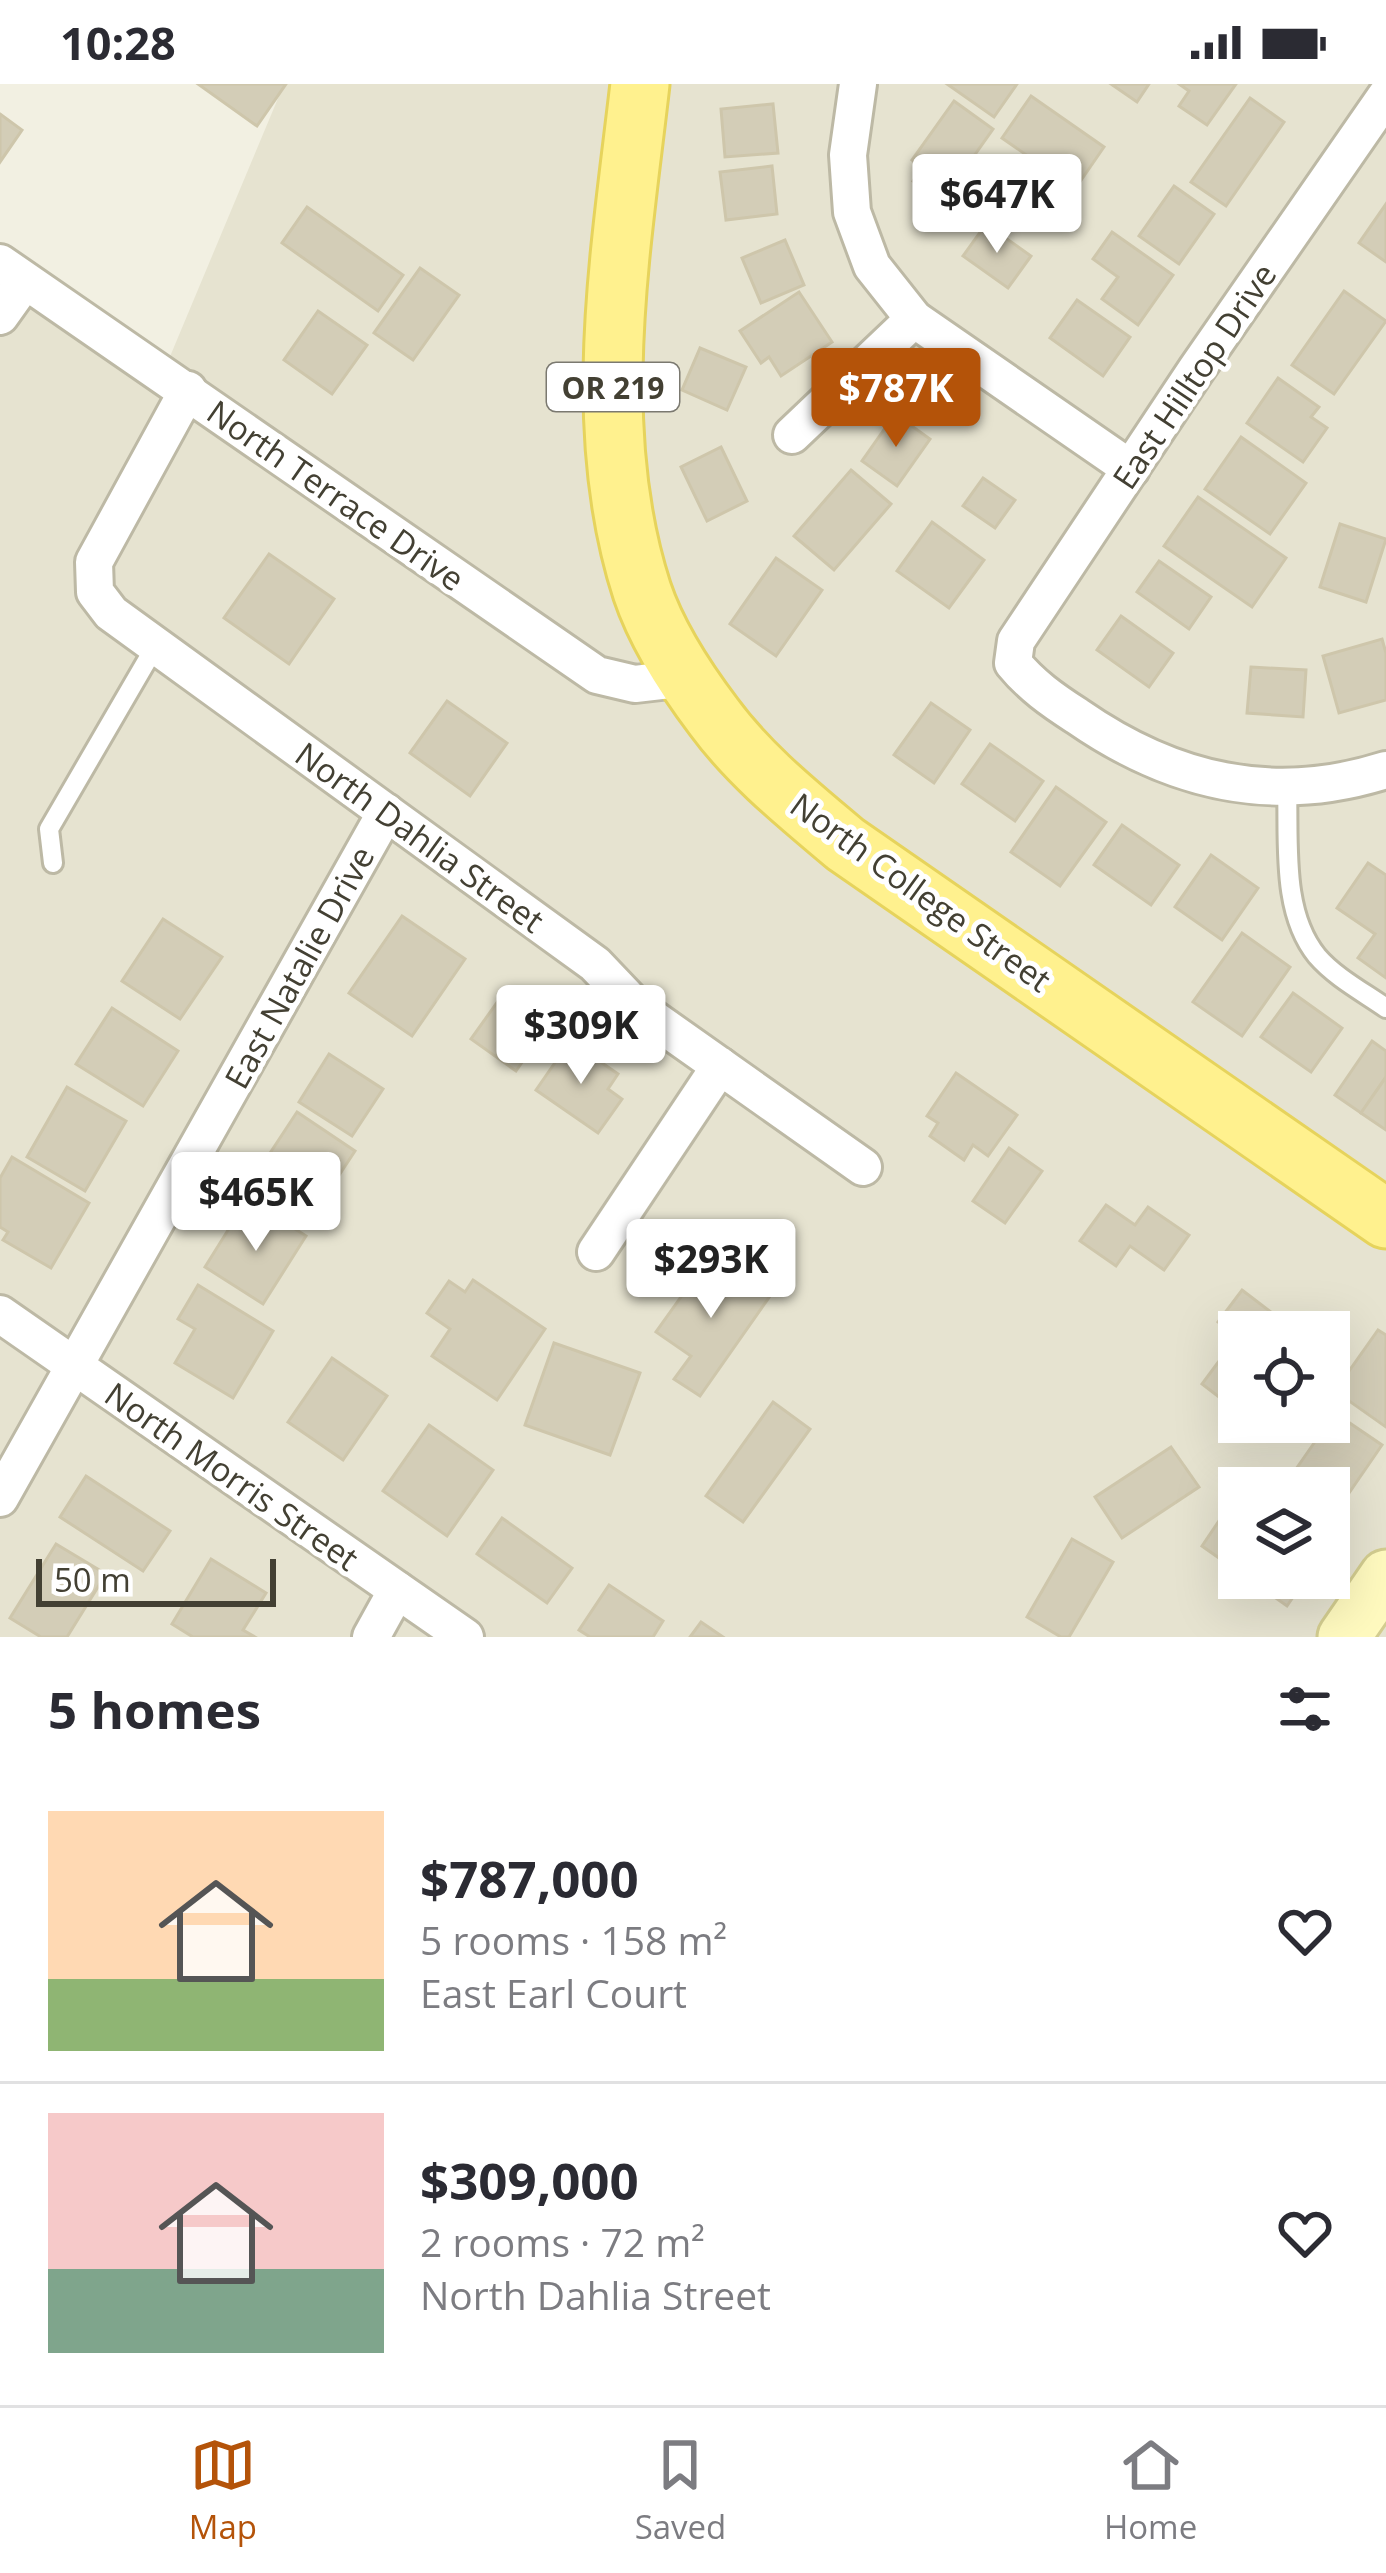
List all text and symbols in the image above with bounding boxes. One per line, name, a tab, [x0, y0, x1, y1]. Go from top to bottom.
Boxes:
text: 10:28	[60, 12, 176, 73]
pin: $647K	[913, 154, 1081, 256]
text: $647K	[939, 166, 1055, 219]
street label: East Hilltop Drive	[1102, 254, 1286, 498]
pin: $787K	[812, 348, 980, 450]
text: $787K	[838, 360, 954, 413]
road number: OR 219	[547, 363, 679, 411]
street label: North Terrace Drive	[198, 389, 474, 601]
street label: North Dahlia Street	[287, 732, 553, 942]
street label: North College Street	[782, 782, 1060, 1002]
street label: East Natalie Drive	[214, 838, 384, 1096]
pin: $309K	[497, 985, 665, 1087]
text: $309K	[523, 997, 639, 1050]
pin: $465K	[172, 1152, 340, 1254]
text: $465K	[198, 1164, 314, 1217]
pin: $293K	[627, 1219, 795, 1321]
text: $293K	[653, 1231, 769, 1284]
map controls	[1218, 1311, 1350, 1599]
button: locate	[1218, 1311, 1350, 1443]
street label: North Morris Street	[96, 1372, 368, 1580]
button: layers	[1218, 1467, 1350, 1599]
scale bar	[36, 1553, 276, 1606]
text: 50 m	[54, 1557, 131, 1602]
text: 5 homes	[48, 1674, 261, 1744]
icon: filters	[1272, 1676, 1338, 1742]
text: $787,000	[420, 1843, 639, 1913]
icon: home	[144, 1859, 288, 2003]
icon: heart	[1272, 1898, 1338, 1964]
text: 5 rooms · 158 m²	[420, 1913, 727, 1966]
text: East Earl Court	[420, 1966, 687, 2019]
text: $309,000	[420, 2145, 639, 2215]
icon: home	[144, 2161, 288, 2305]
icon: heart	[1272, 2200, 1338, 2266]
text: 2 rooms · 72 m²	[420, 2215, 705, 2268]
text: North Dahlia Street	[420, 2268, 771, 2321]
tab: Map	[189, 2432, 257, 2549]
tab: Saved	[635, 2432, 726, 2549]
tab: Home	[1104, 2432, 1197, 2549]

